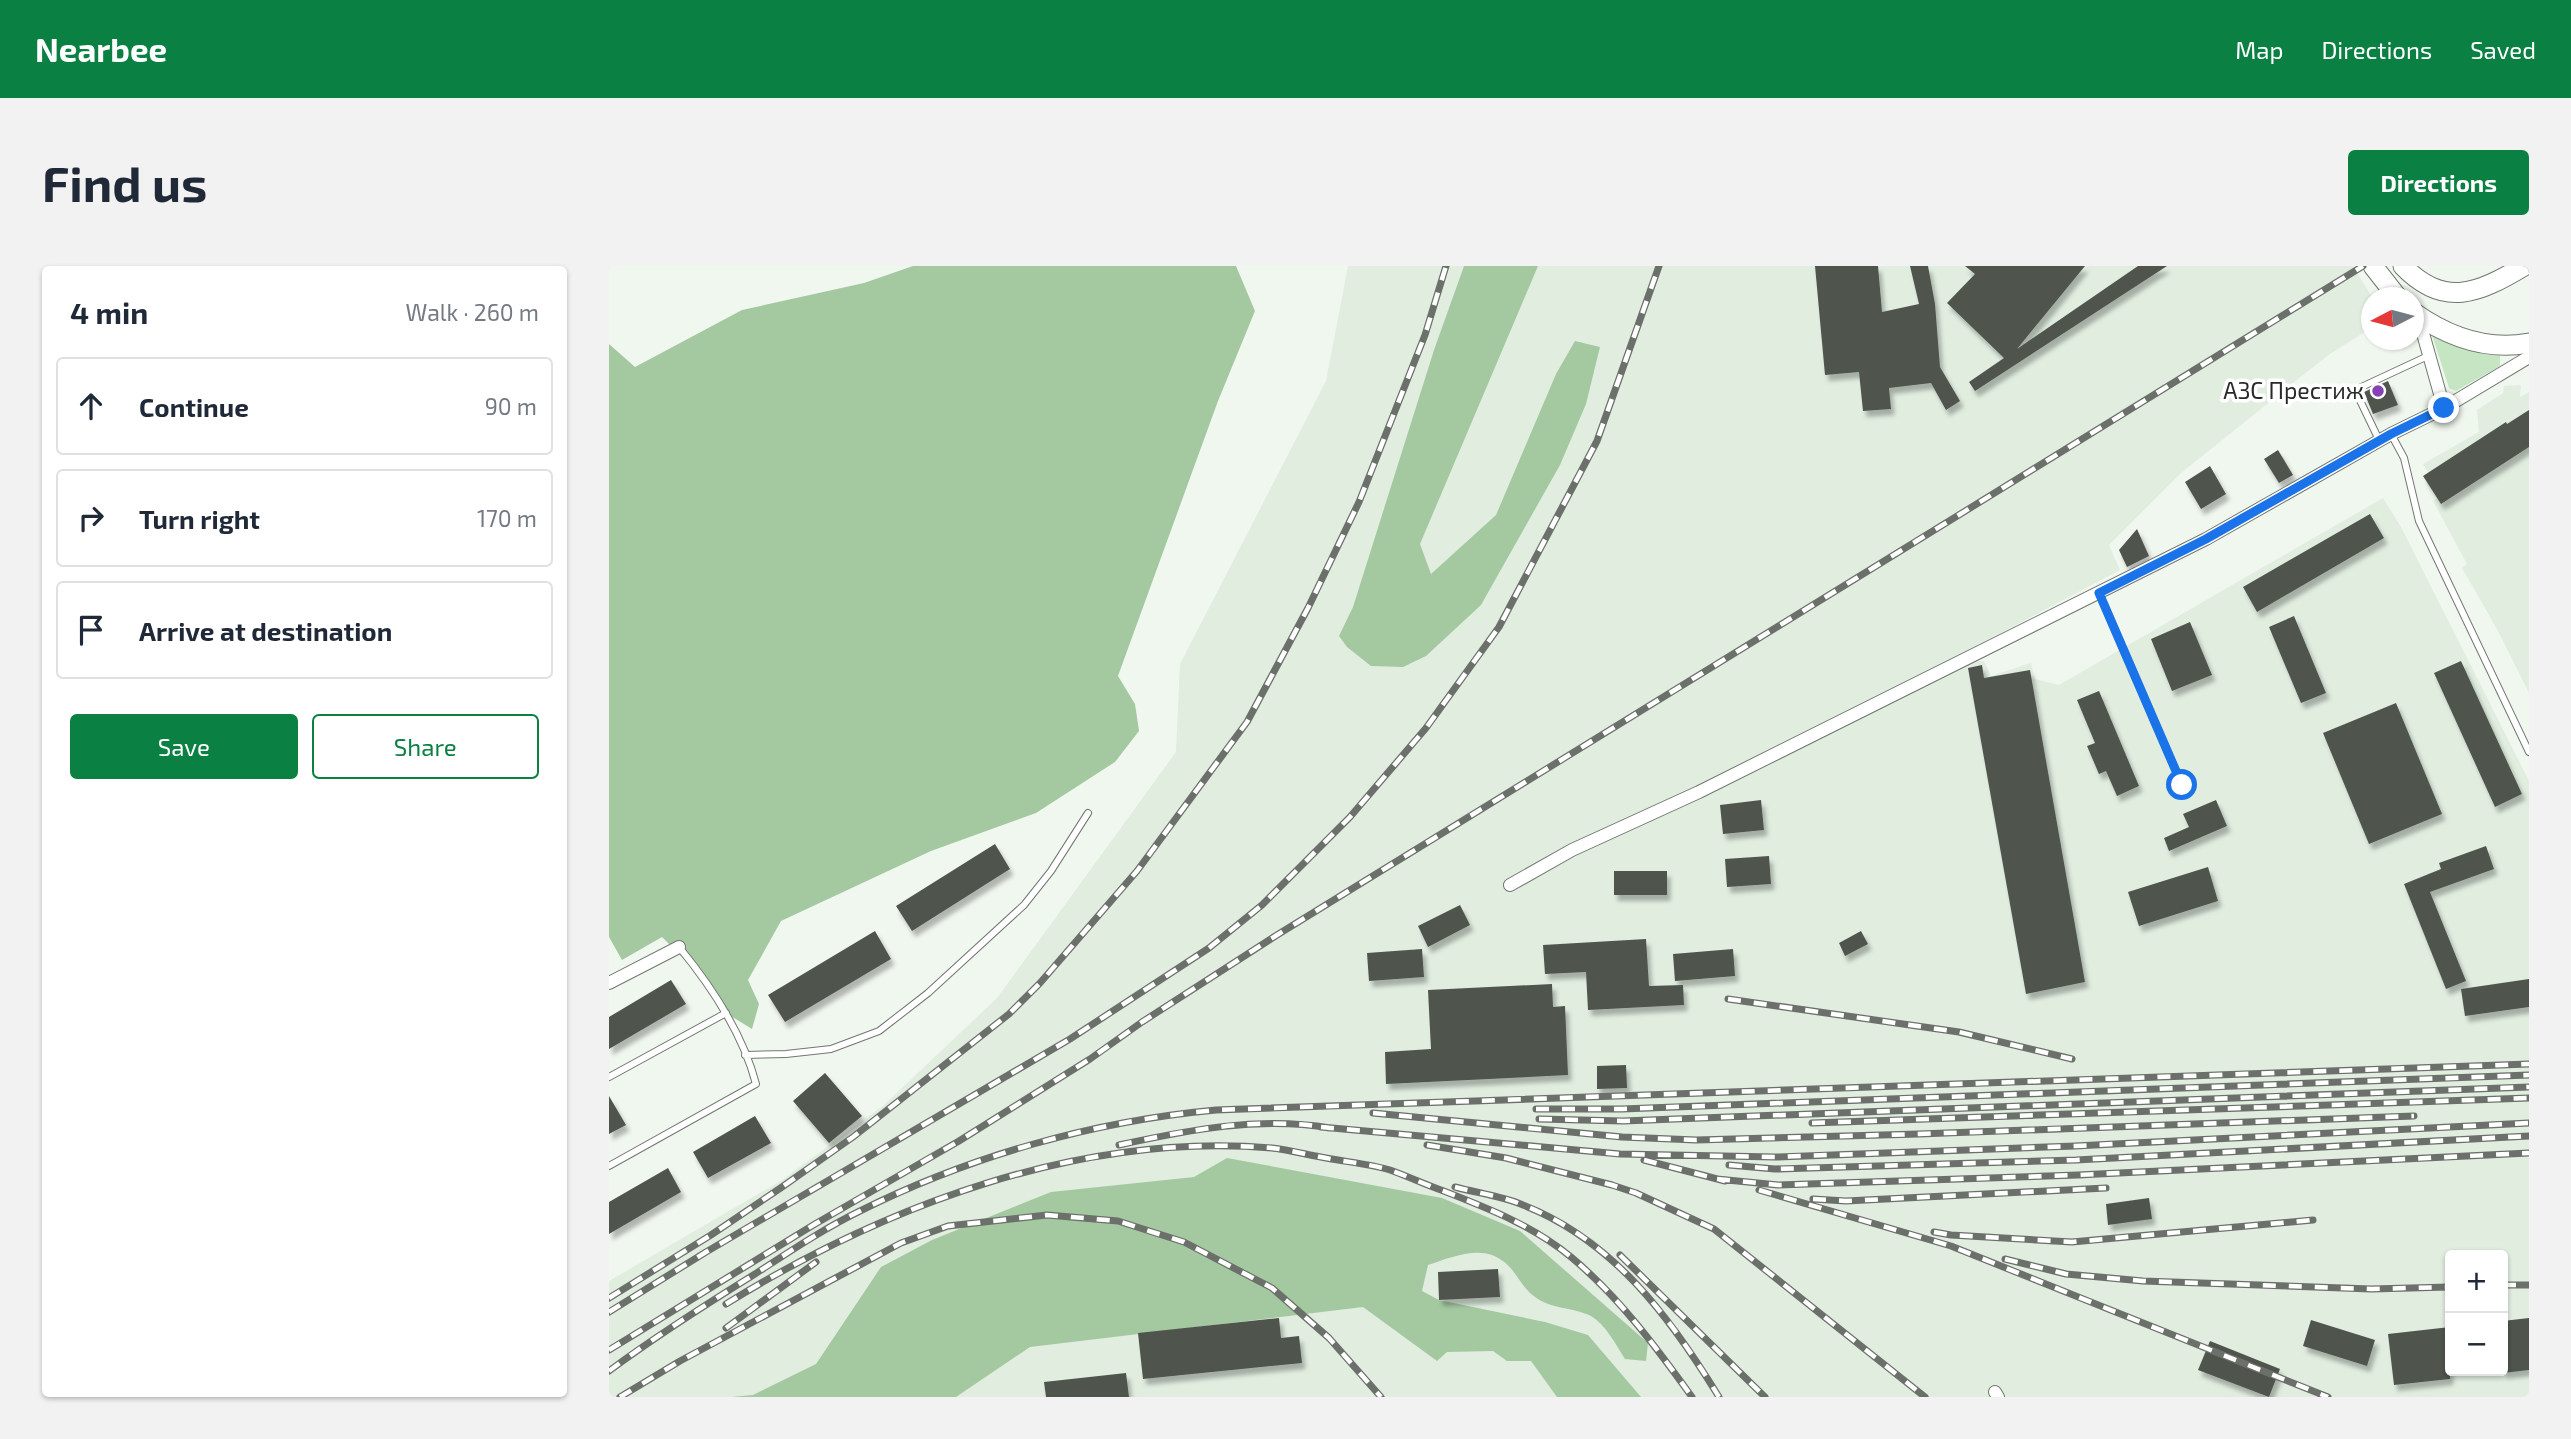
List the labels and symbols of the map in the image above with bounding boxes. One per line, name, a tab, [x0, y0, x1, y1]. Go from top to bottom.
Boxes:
north arrow	[2361, 287, 2424, 350]
place label: АЗС Престиж	[2223, 376, 2364, 404]
marker: АЗС Престиж	[2370, 383, 2386, 399]
route end	[2428, 392, 2459, 423]
route start	[2166, 769, 2197, 800]

